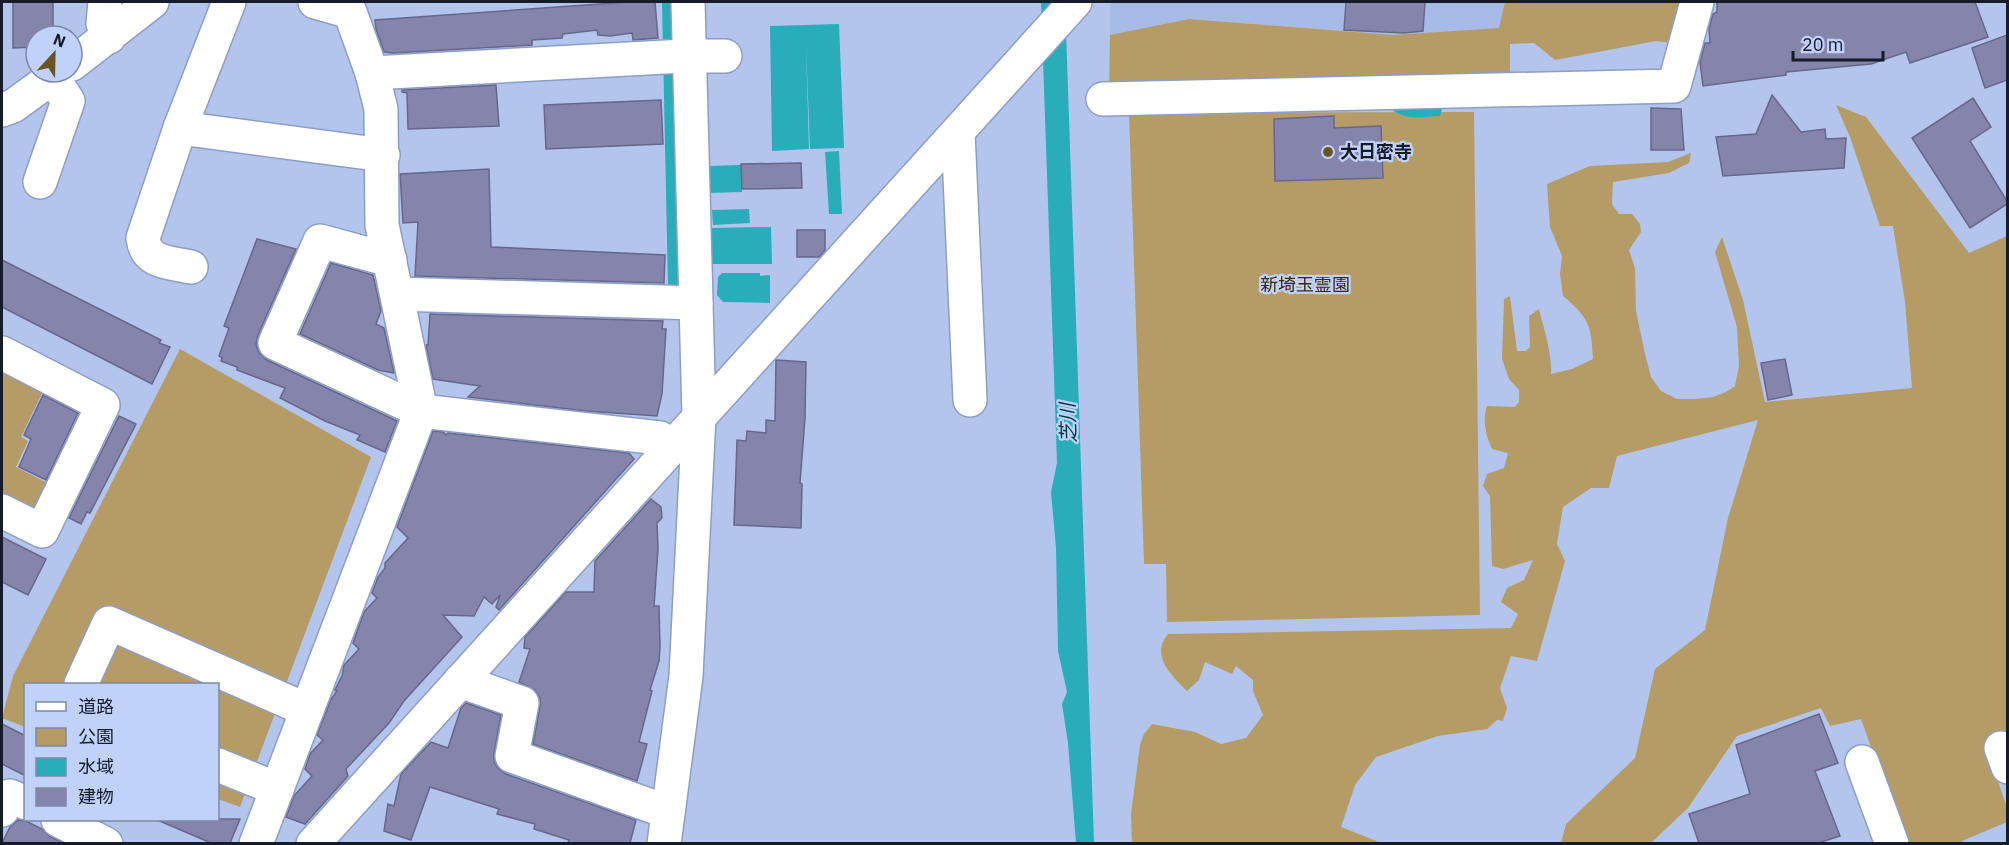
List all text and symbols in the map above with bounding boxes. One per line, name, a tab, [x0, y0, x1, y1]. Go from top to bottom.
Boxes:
north arrow	[24, 24, 84, 84]
scale bar	[1793, 24, 1883, 62]
text: N	[50, 29, 69, 52]
text: 20 m	[1802, 33, 1844, 56]
place label: 大日密寺	[1340, 140, 1412, 163]
marker: 大日密寺	[1321, 145, 1335, 159]
park label: 新埼玉霊園	[1260, 273, 1350, 296]
water label: 芝川	[1053, 401, 1082, 443]
legend	[24, 683, 219, 821]
text: 道路	[78, 695, 114, 718]
text: 公園	[78, 725, 114, 748]
text: 水域	[78, 755, 114, 778]
text: 建物	[78, 785, 114, 808]

